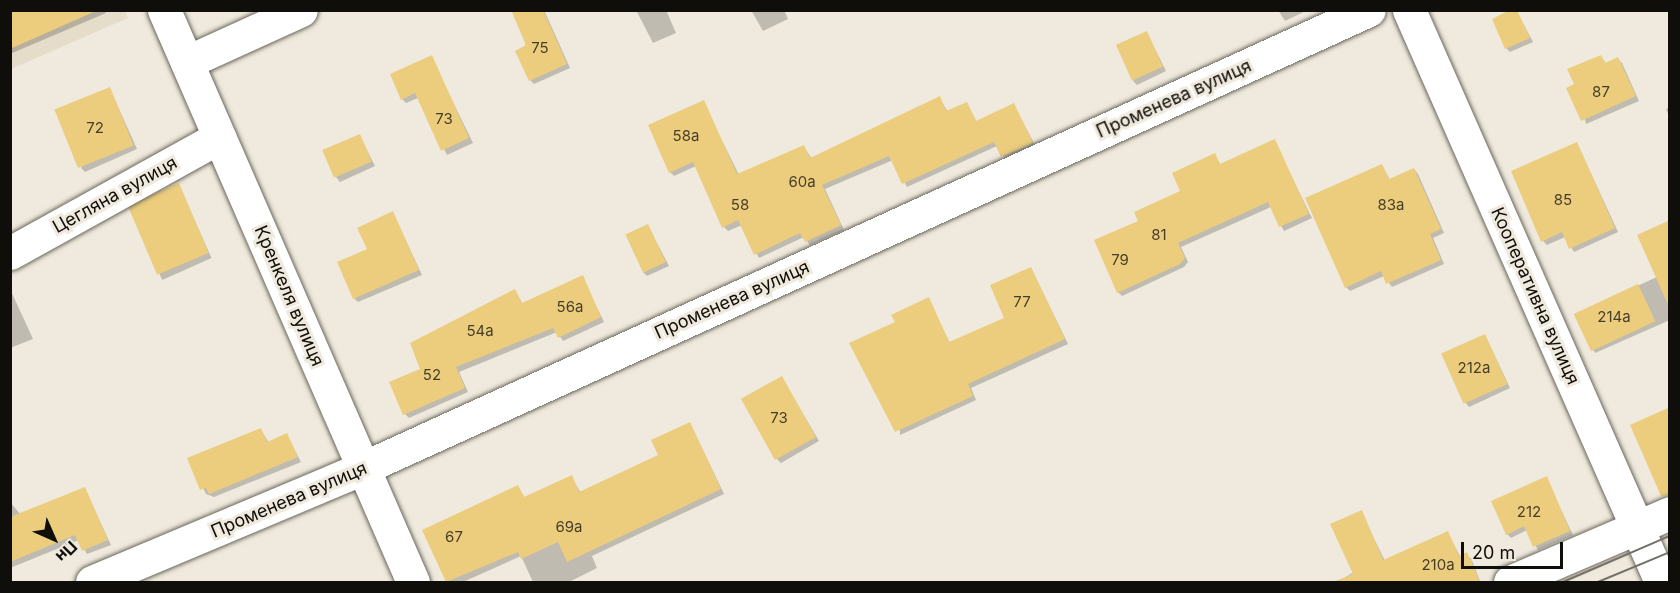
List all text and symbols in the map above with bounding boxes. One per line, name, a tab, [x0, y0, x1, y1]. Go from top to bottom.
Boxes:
house number: 75	[531, 39, 549, 57]
street label: Променева вулиця	[1093, 55, 1255, 143]
house number: 87	[1592, 83, 1610, 101]
house number: 73	[435, 110, 453, 128]
house number: 72	[86, 119, 104, 137]
house number: 58а	[673, 127, 699, 145]
street label: Цегляна вулиця	[49, 152, 181, 238]
house number: 60а	[788, 173, 816, 191]
house number: 85	[1554, 191, 1572, 209]
house number: 58	[731, 196, 749, 214]
house number: 83а	[1378, 196, 1404, 214]
street label: Кооперативна вулиця	[1486, 204, 1584, 388]
street label: Кренкеля вулиця	[250, 222, 328, 370]
house number: 81	[1151, 226, 1167, 244]
house number: 79	[1111, 251, 1129, 269]
street label: Променева вулиця	[651, 256, 813, 344]
house number: 77	[1013, 293, 1031, 311]
house number: 56а	[557, 298, 583, 316]
house number: 214а	[1597, 308, 1631, 326]
house number: 54а	[466, 322, 494, 340]
house number: 212а	[1458, 359, 1490, 377]
house number: 52	[423, 366, 441, 384]
house number: 73	[770, 409, 788, 427]
street label: Променева вулиця	[208, 457, 370, 543]
house number: 212	[1517, 503, 1541, 521]
north arrow	[24, 509, 84, 569]
house number: 69а	[555, 518, 583, 536]
house number: 67	[445, 528, 463, 546]
scale bar	[1464, 530, 1566, 568]
text: Пн	[52, 537, 82, 567]
text: 20 m	[1472, 542, 1515, 563]
house number: 210а	[1421, 556, 1455, 574]

